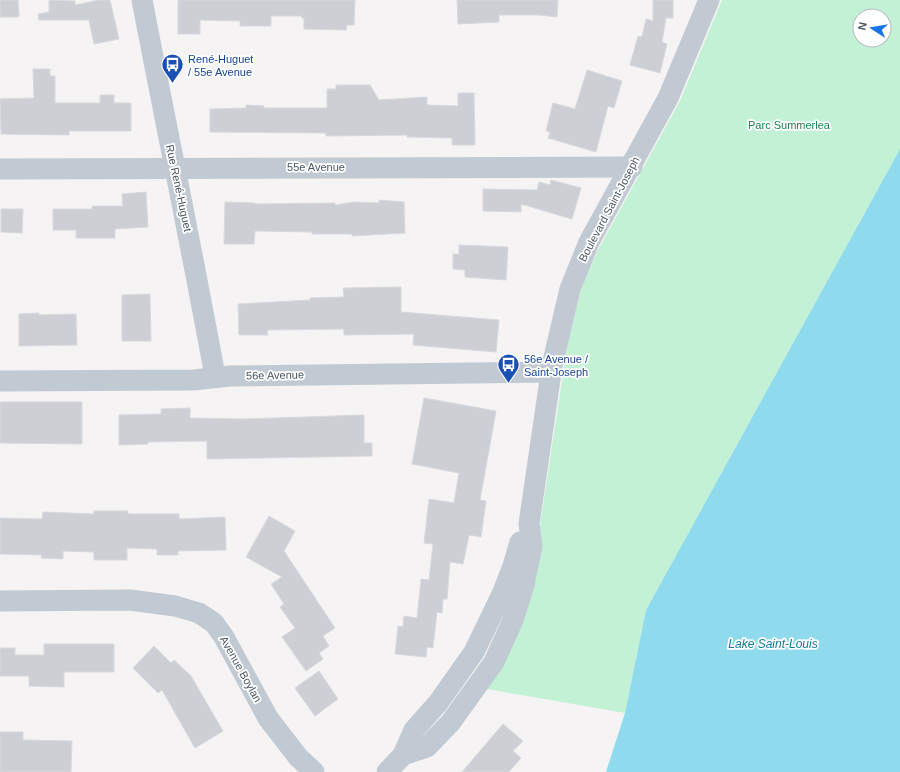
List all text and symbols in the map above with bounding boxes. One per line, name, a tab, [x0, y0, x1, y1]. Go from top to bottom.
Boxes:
north arrow	[852, 8, 892, 48]
text: N	[856, 21, 869, 31]
bus stop icon: René-Huguet / 55e Avenue	[159, 52, 185, 85]
place label: René-Huguet / 55e Avenue	[188, 53, 253, 78]
park label: Parc Summerlea	[748, 119, 831, 131]
street label: Rue René-Huguet	[164, 143, 194, 233]
street label: Boulevard Saint-Joseph	[576, 155, 642, 263]
street label: 55e Avenue	[287, 161, 345, 173]
bus stop icon: 56e Avenue / Saint-Joseph	[495, 352, 521, 385]
place label: 56e Avenue / Saint-Joseph	[524, 353, 589, 378]
street label: 56e Avenue	[246, 368, 304, 382]
street label: Avenue Boylan	[218, 634, 264, 704]
water label: Lake Saint-Louis	[728, 637, 818, 651]

